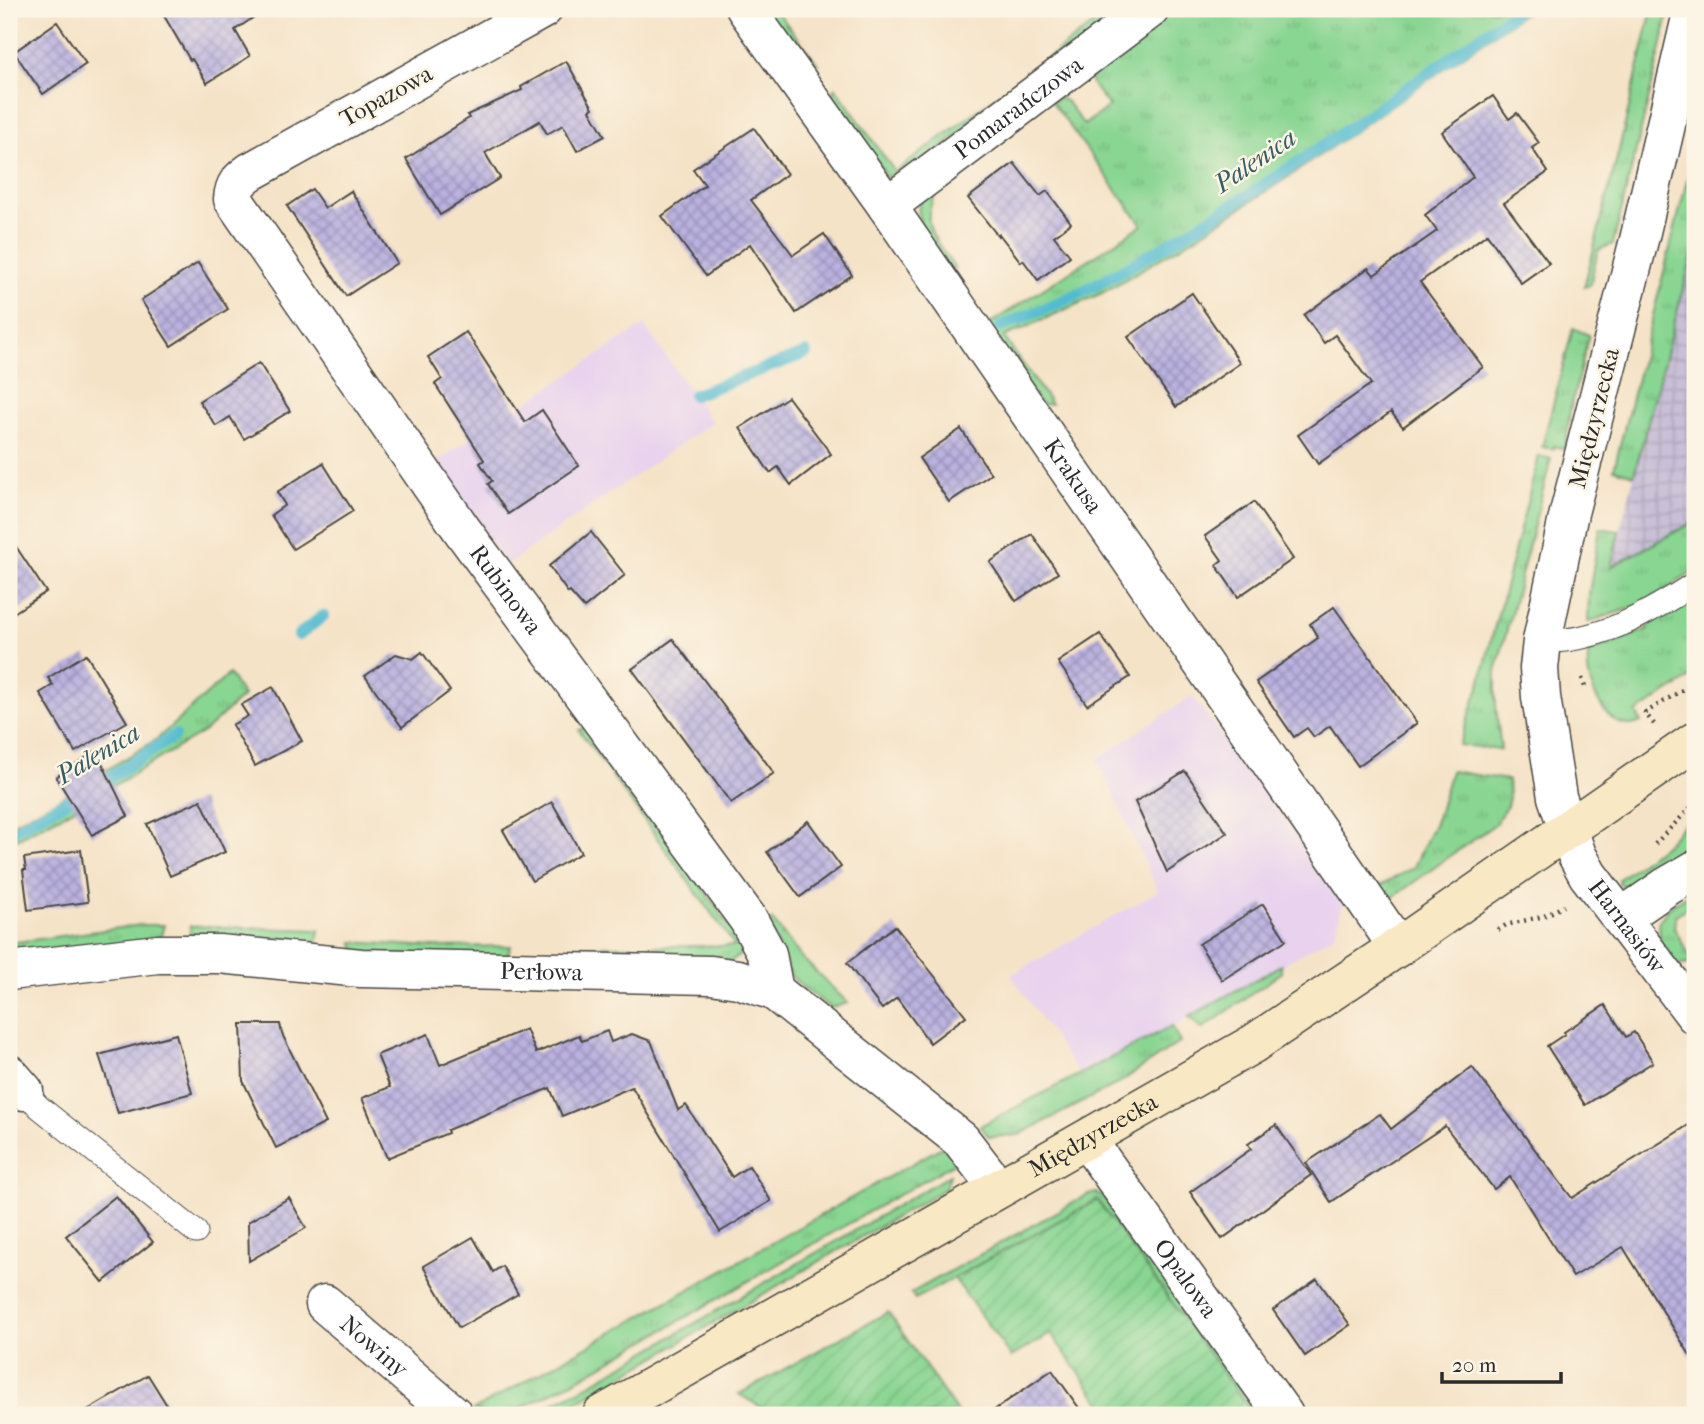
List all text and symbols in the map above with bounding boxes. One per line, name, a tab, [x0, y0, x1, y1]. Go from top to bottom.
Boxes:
street label: Pomarańczowa	[948, 50, 1089, 165]
street label: Topazowa	[335, 59, 438, 133]
water label: Palenica	[1207, 122, 1302, 200]
street label: Międzyrzecka	[1563, 344, 1626, 491]
street label: Krakusa	[1037, 433, 1109, 519]
street label: Rubinowa	[464, 539, 548, 641]
water label: Palenica	[50, 717, 146, 792]
street label: Harnasiów	[1582, 874, 1673, 980]
street label: Perłowa	[500, 957, 584, 986]
street label: Międzyrzecka	[1023, 1087, 1163, 1183]
street label: Opalowa	[1148, 1233, 1224, 1324]
street label: Nowiny	[335, 1310, 415, 1384]
scale bar	[1442, 1340, 1560, 1384]
text: 20 m	[1452, 1353, 1497, 1377]

